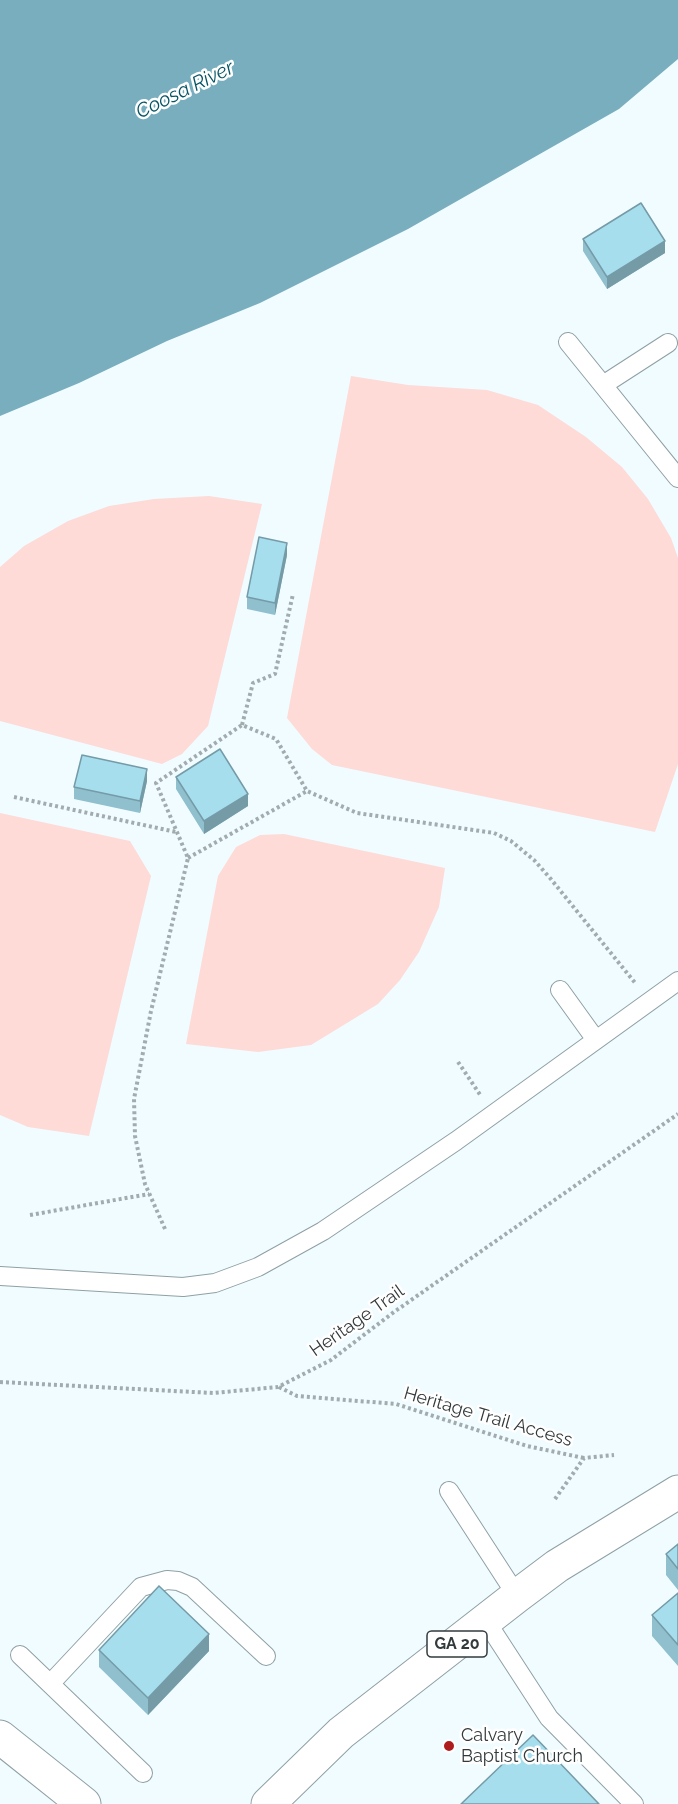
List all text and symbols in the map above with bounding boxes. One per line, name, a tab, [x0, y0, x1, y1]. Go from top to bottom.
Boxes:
water label: Coosa River	[132, 56, 238, 124]
street label: Heritage Trail	[306, 1281, 408, 1361]
street label: Heritage Trail Access	[401, 1383, 575, 1451]
road number: GA 20	[427, 1631, 487, 1657]
place label: Calvary Baptist Church	[461, 1725, 583, 1768]
marker: Calvary Baptist Church	[442, 1739, 456, 1753]

